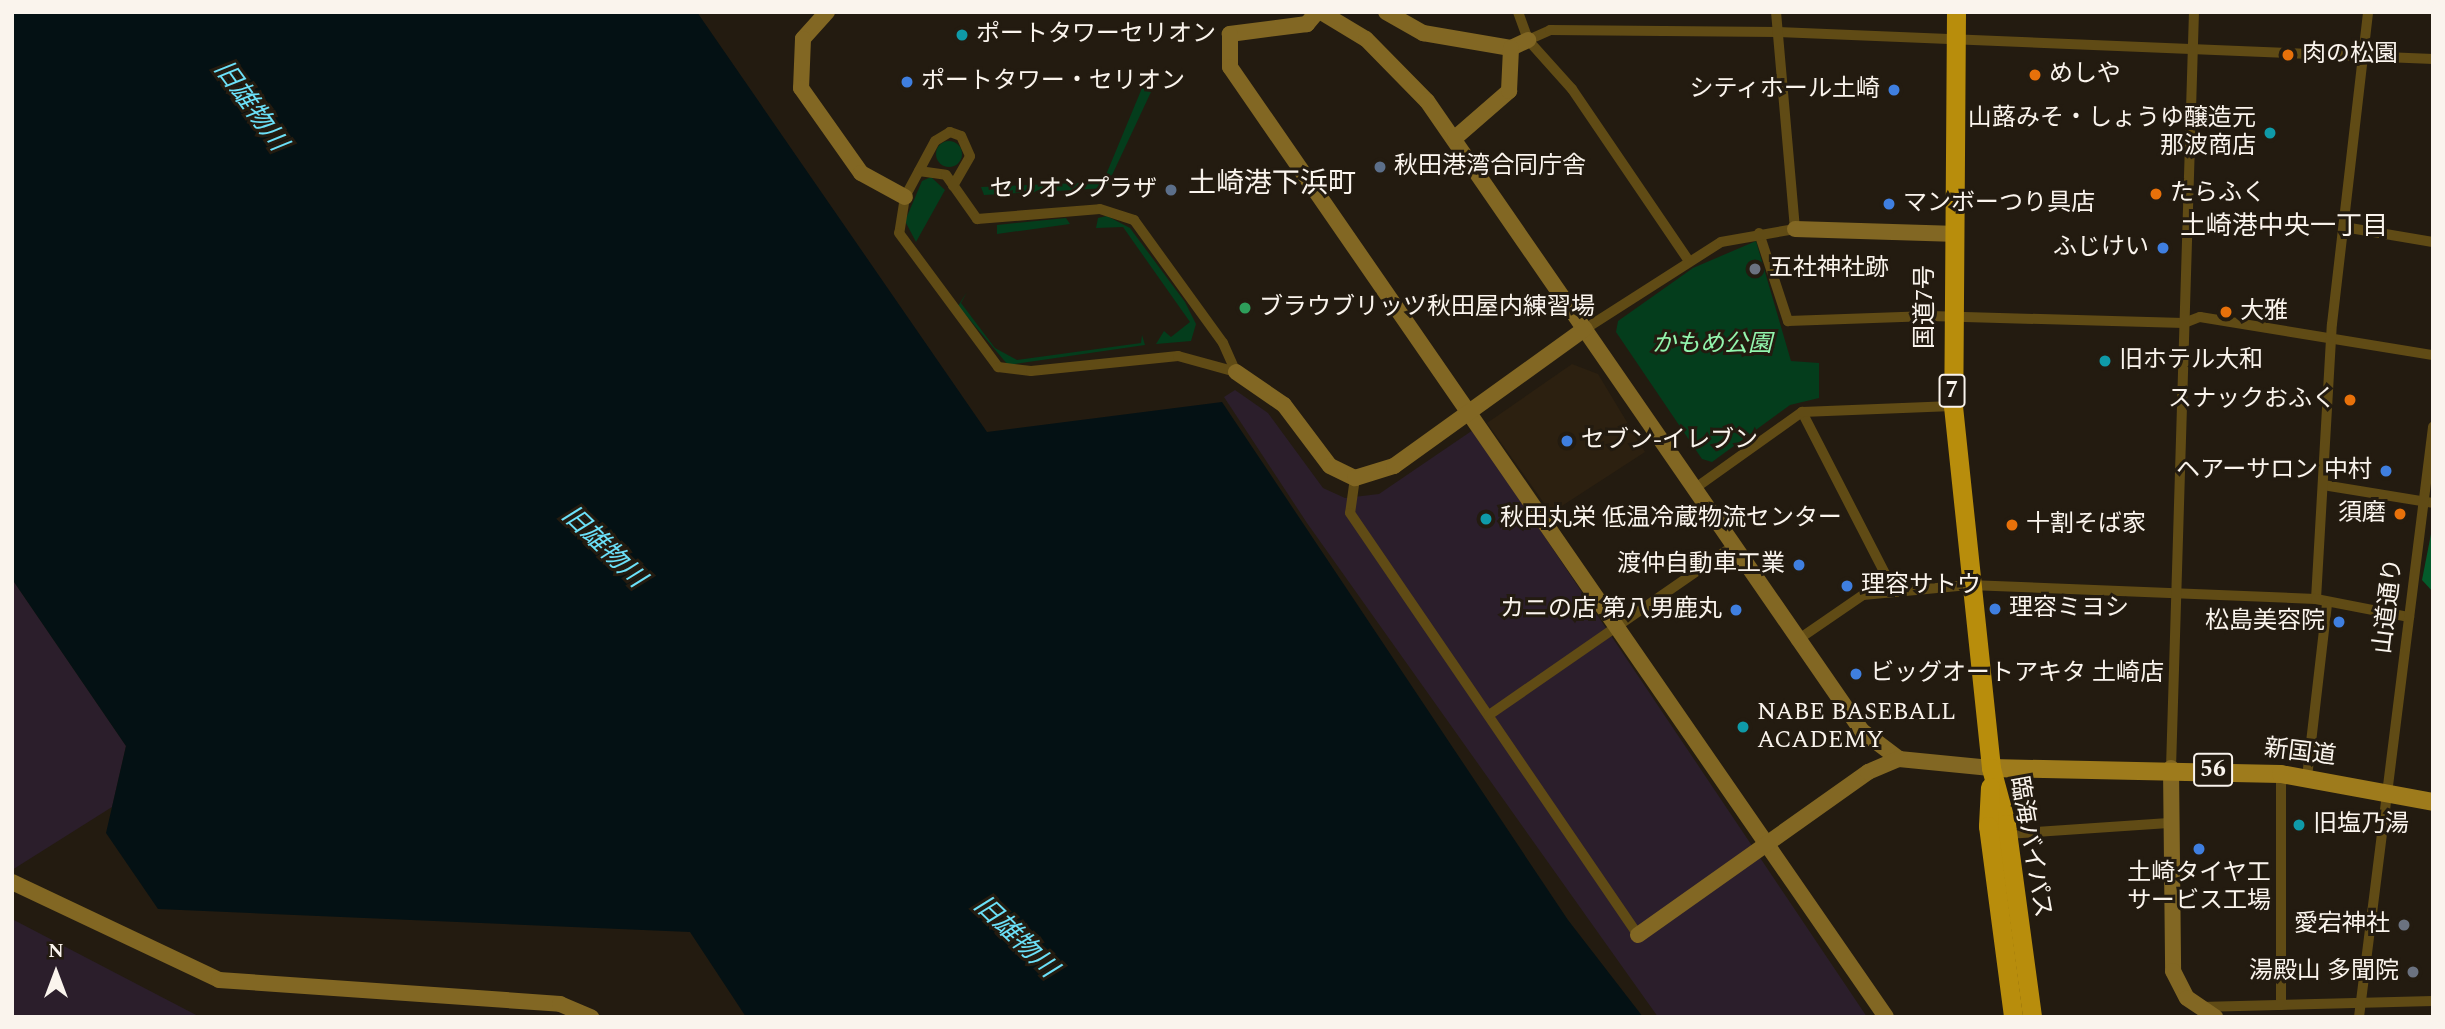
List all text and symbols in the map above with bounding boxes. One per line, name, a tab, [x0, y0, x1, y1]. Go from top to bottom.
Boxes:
place label: ポートタワーセリオン	[976, 21, 1216, 49]
marker: ポートタワーセリオン	[954, 27, 970, 43]
place label: 肉の松園	[2302, 41, 2398, 69]
marker: 肉の松園	[2280, 47, 2296, 63]
water label: 旧雄物川	[207, 55, 293, 157]
place label: めしや	[2049, 61, 2121, 89]
marker: めしや	[2027, 67, 2043, 83]
place label: ポートタワー・セリオン	[921, 68, 1185, 96]
marker: ポートタワー・セリオン	[899, 74, 915, 90]
place label: シティホール土崎	[1688, 76, 1880, 104]
marker: シティホール土崎	[1886, 82, 1902, 98]
place label: 山蕗みそ・しょうゆ醸造元 那波商店	[1968, 105, 2256, 161]
marker: 山蕗みそ・しょうゆ醸造元 那波商店	[2262, 125, 2278, 141]
place label: 秋田港湾合同庁舎	[1394, 153, 1586, 181]
marker: 秋田港湾合同庁舎	[1372, 159, 1388, 175]
district label: 土崎港下浜町	[1188, 167, 1356, 201]
place label: セリオンプラザ	[989, 176, 1157, 204]
place label: たらふく	[2170, 180, 2266, 208]
marker: セリオンプラザ	[1163, 182, 1179, 198]
marker: たらふく	[2148, 186, 2164, 202]
place label: マンボーつり具店	[1903, 190, 2095, 218]
marker: マンボーつり具店	[1881, 196, 1897, 212]
district label: 土崎港中央一丁目	[2180, 211, 2388, 243]
place label: ふじけい	[2053, 234, 2149, 262]
marker: ふじけい	[2155, 240, 2171, 256]
place label: 五社神社跡	[1769, 255, 1889, 283]
marker: 五社神社跡	[1747, 261, 1763, 277]
street label: 国道7号	[1912, 265, 1940, 349]
place label: ブラウブリッツ秋田屋内練習場	[1259, 294, 1595, 322]
place label: 大雅	[2240, 298, 2288, 326]
marker: ブラウブリッツ秋田屋内練習場	[1237, 300, 1253, 316]
marker: 大雅	[2218, 304, 2234, 320]
park label: かもめ公園	[1652, 331, 1772, 359]
place label: 旧ホテル大和	[2119, 347, 2263, 375]
marker: 旧ホテル大和	[2097, 353, 2113, 369]
road number: 7	[1938, 372, 1966, 410]
place label: スナックおふく	[2168, 386, 2336, 414]
marker: スナックおふく	[2342, 392, 2358, 408]
place label: セブン-イレブン	[1581, 427, 1758, 455]
marker: セブン-イレブン	[1559, 433, 1575, 449]
place label: ヘアーサロン 中村	[2175, 457, 2372, 485]
marker: ヘアーサロン 中村	[2378, 463, 2394, 479]
water label: 旧雄物川	[555, 500, 651, 594]
place label: 須磨	[2338, 500, 2386, 528]
place label: 秋田丸栄 低温冷蔵物流センター	[1500, 505, 1842, 533]
marker: 須磨	[2392, 506, 2408, 522]
marker: 秋田丸栄 低温冷蔵物流センター	[1478, 511, 1494, 527]
place label: 十割そば家	[2026, 511, 2146, 539]
marker: 十割そば家	[2004, 517, 2020, 533]
place label: 渡仲自動車工業	[1617, 551, 1785, 579]
marker: 渡仲自動車工業	[1791, 557, 1807, 573]
street label: 山道通り	[2369, 557, 2409, 655]
place label: 理容サトウ	[1861, 572, 1981, 600]
marker: 理容サトウ	[1839, 578, 1855, 594]
place label: 理容ミヨシ	[2009, 595, 2129, 623]
place label: カニの店 第八男鹿丸	[1500, 596, 1722, 624]
marker: 理容ミヨシ	[1987, 601, 2003, 617]
marker: カニの店 第八男鹿丸	[1728, 602, 1744, 618]
place label: 松島美容院	[2205, 608, 2325, 636]
marker: 松島美容院	[2331, 614, 2347, 630]
place label: ビッグオートアキタ 土崎店	[1870, 660, 2164, 688]
marker: ビッグオートアキタ 土崎店	[1848, 666, 1864, 682]
place label: NABE BASEBALL ACADEMY	[1757, 699, 1956, 755]
marker: NABE BASEBALL ACADEMY	[1735, 719, 1751, 735]
street label: 新国道	[2263, 734, 2337, 772]
road number: 56	[2192, 750, 2234, 790]
street label: 臨海バイパス	[2003, 774, 2057, 920]
place label: 旧塩乃湯	[2313, 811, 2409, 839]
marker: 旧塩乃湯	[2291, 817, 2307, 833]
marker: 土崎タイヤ工 サービス工場	[2191, 841, 2207, 857]
place label: 土崎タイヤ工 サービス工場	[2127, 860, 2271, 916]
water label: 旧雄物川	[967, 890, 1063, 984]
place label: 愛宕神社	[2294, 911, 2390, 939]
marker: 愛宕神社	[2396, 917, 2412, 933]
text: N	[48, 937, 64, 966]
north arrow	[21, 938, 91, 1008]
place label: 湯殿山 多聞院	[2249, 958, 2399, 986]
marker: 湯殿山 多聞院	[2405, 964, 2421, 980]

